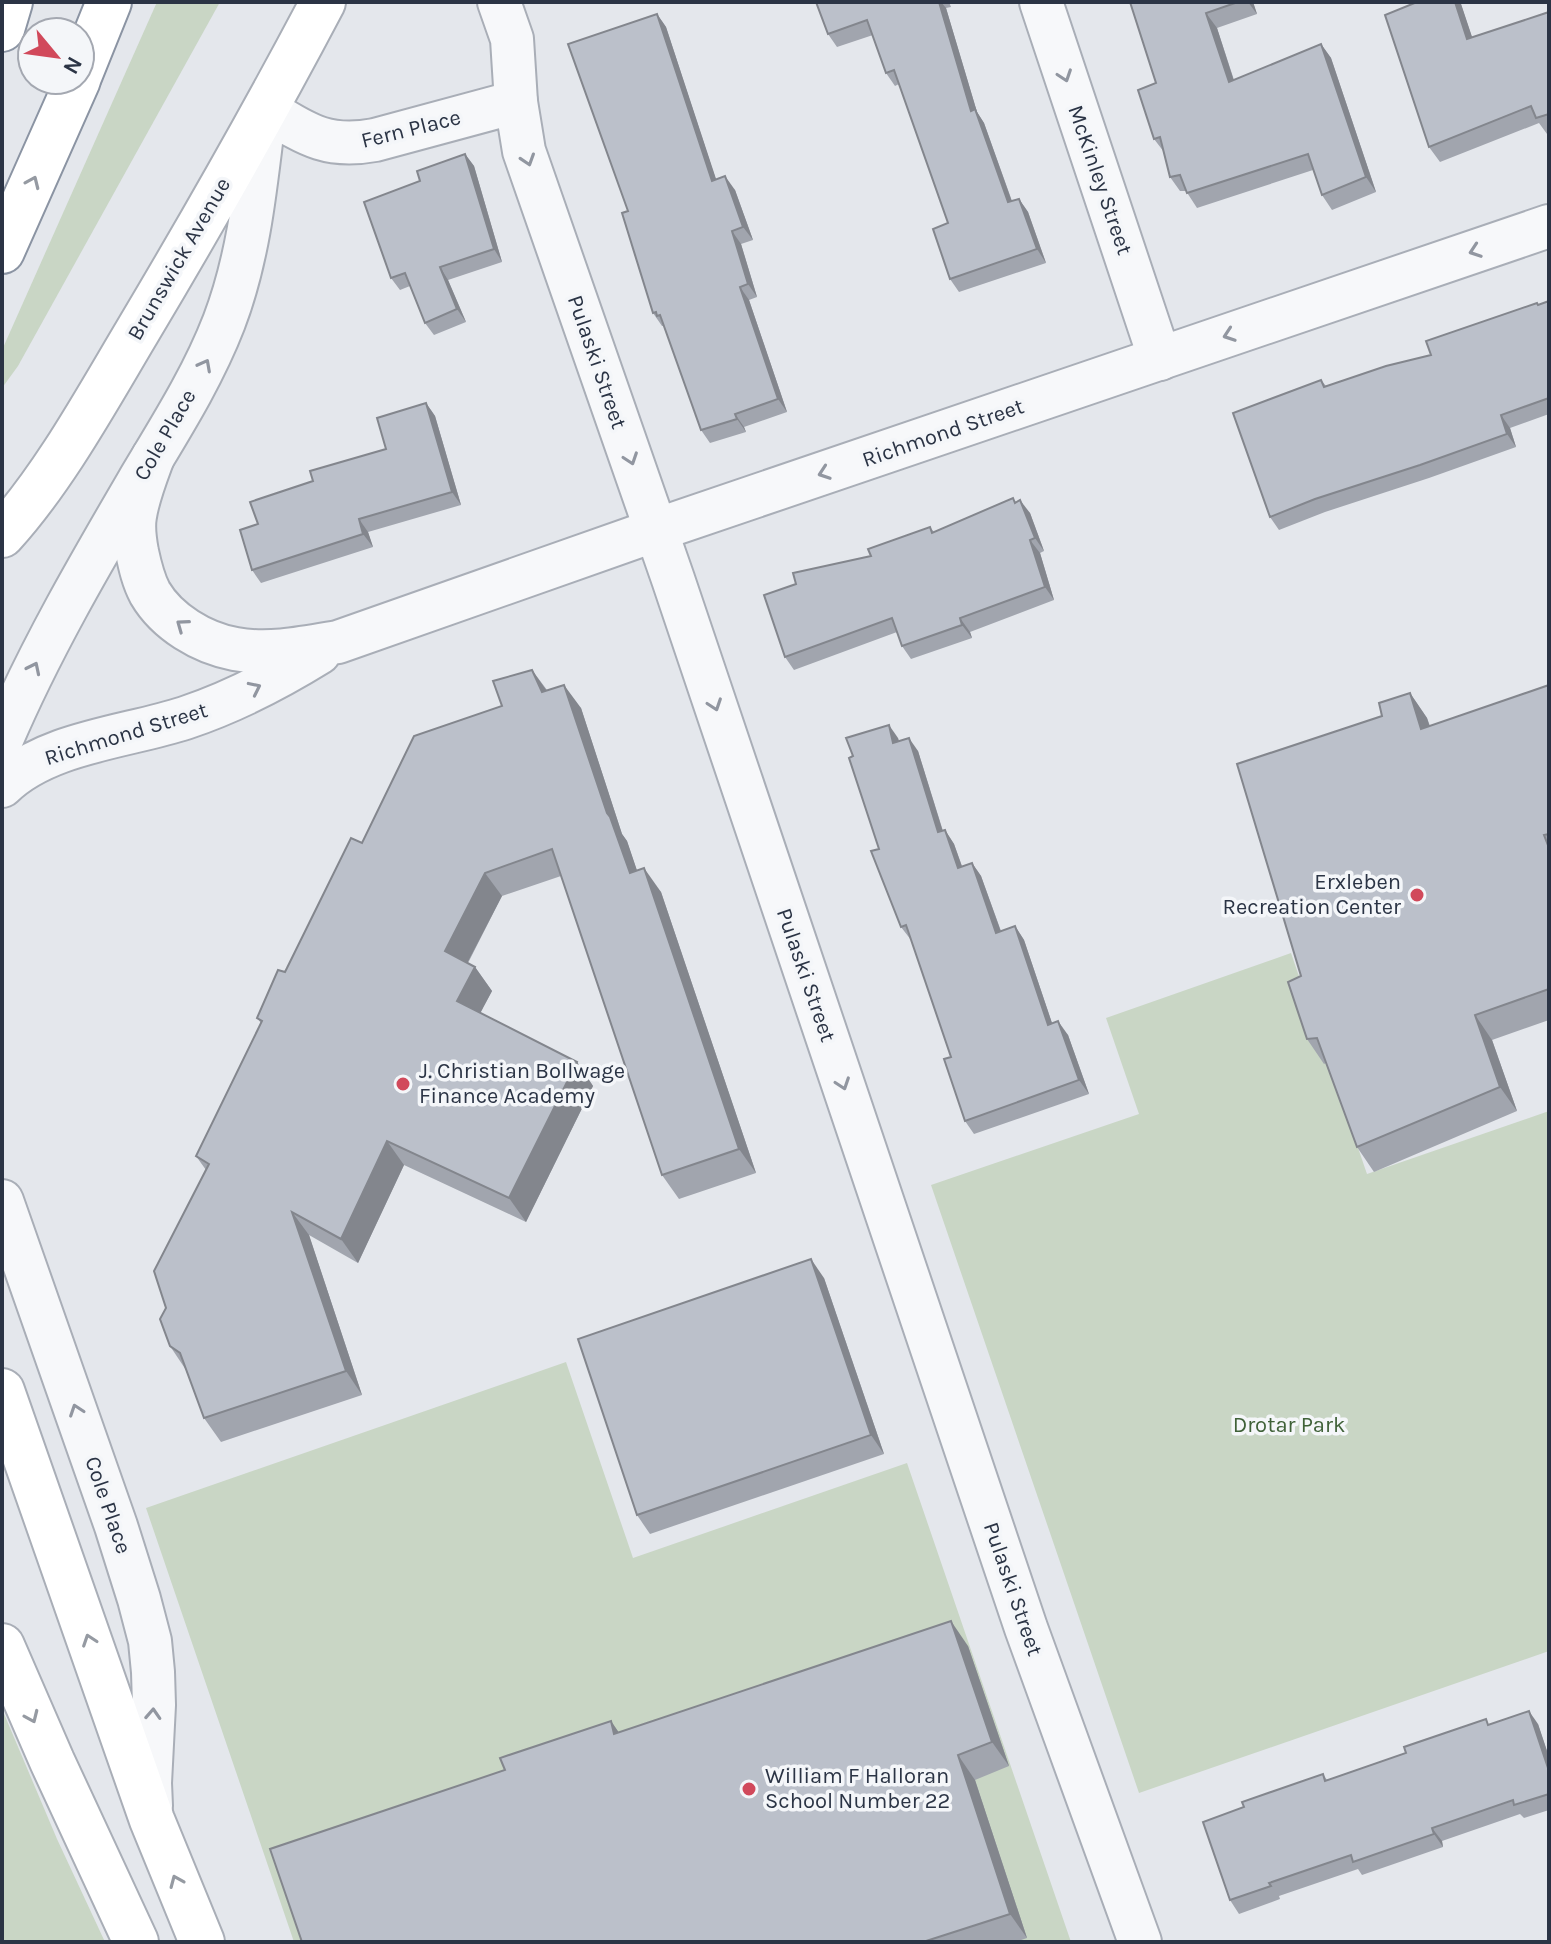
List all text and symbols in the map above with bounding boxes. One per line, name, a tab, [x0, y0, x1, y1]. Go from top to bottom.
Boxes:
north arrow	[16, 16, 96, 96]
text: N	[57, 52, 88, 78]
one-way arrow	[1056, 68, 1072, 82]
street label: McKinley Street	[1062, 102, 1138, 258]
street label: Fern Place	[358, 104, 464, 154]
one-way arrow	[518, 153, 534, 167]
street label: Brunswick Avenue	[122, 173, 236, 345]
one-way arrow	[24, 176, 40, 190]
one-way arrow	[1469, 242, 1483, 258]
street label: Pulaski Street	[562, 292, 632, 432]
one-way arrow	[1223, 326, 1237, 342]
one-way arrow	[195, 359, 210, 374]
street label: Cole Place	[128, 385, 202, 485]
street label: Richmond Street	[859, 393, 1027, 473]
one-way arrow	[621, 451, 638, 465]
one-way arrow	[818, 464, 832, 480]
one-way arrow	[177, 620, 191, 634]
one-way arrow	[25, 662, 40, 677]
one-way arrow	[247, 683, 262, 698]
street label: Richmond Street	[41, 697, 211, 771]
one-way arrow	[705, 697, 721, 711]
place label: Erxleben Recreation Center	[1223, 869, 1401, 920]
marker: Erxleben Recreation Center	[1408, 886, 1426, 904]
street label: Pulaski Street	[771, 905, 841, 1045]
place label: J. Christian Bollwage Finance Academy	[419, 1058, 625, 1109]
marker: J. Christian Bollwage Finance Academy	[394, 1075, 412, 1093]
one-way arrow	[833, 1076, 849, 1090]
one-way arrow	[69, 1404, 85, 1418]
park label: Drotar Park	[1233, 1412, 1345, 1438]
street label: Cole Place	[79, 1453, 137, 1557]
street label: Pulaski Street	[978, 1519, 1048, 1659]
one-way arrow	[82, 1634, 98, 1648]
one-way arrow	[144, 1707, 161, 1720]
one-way arrow	[23, 1709, 39, 1724]
place label: William F Halloran School Number 22	[765, 1763, 950, 1814]
marker: William F Halloran School Number 22	[740, 1780, 758, 1798]
one-way arrow	[170, 1875, 186, 1889]

